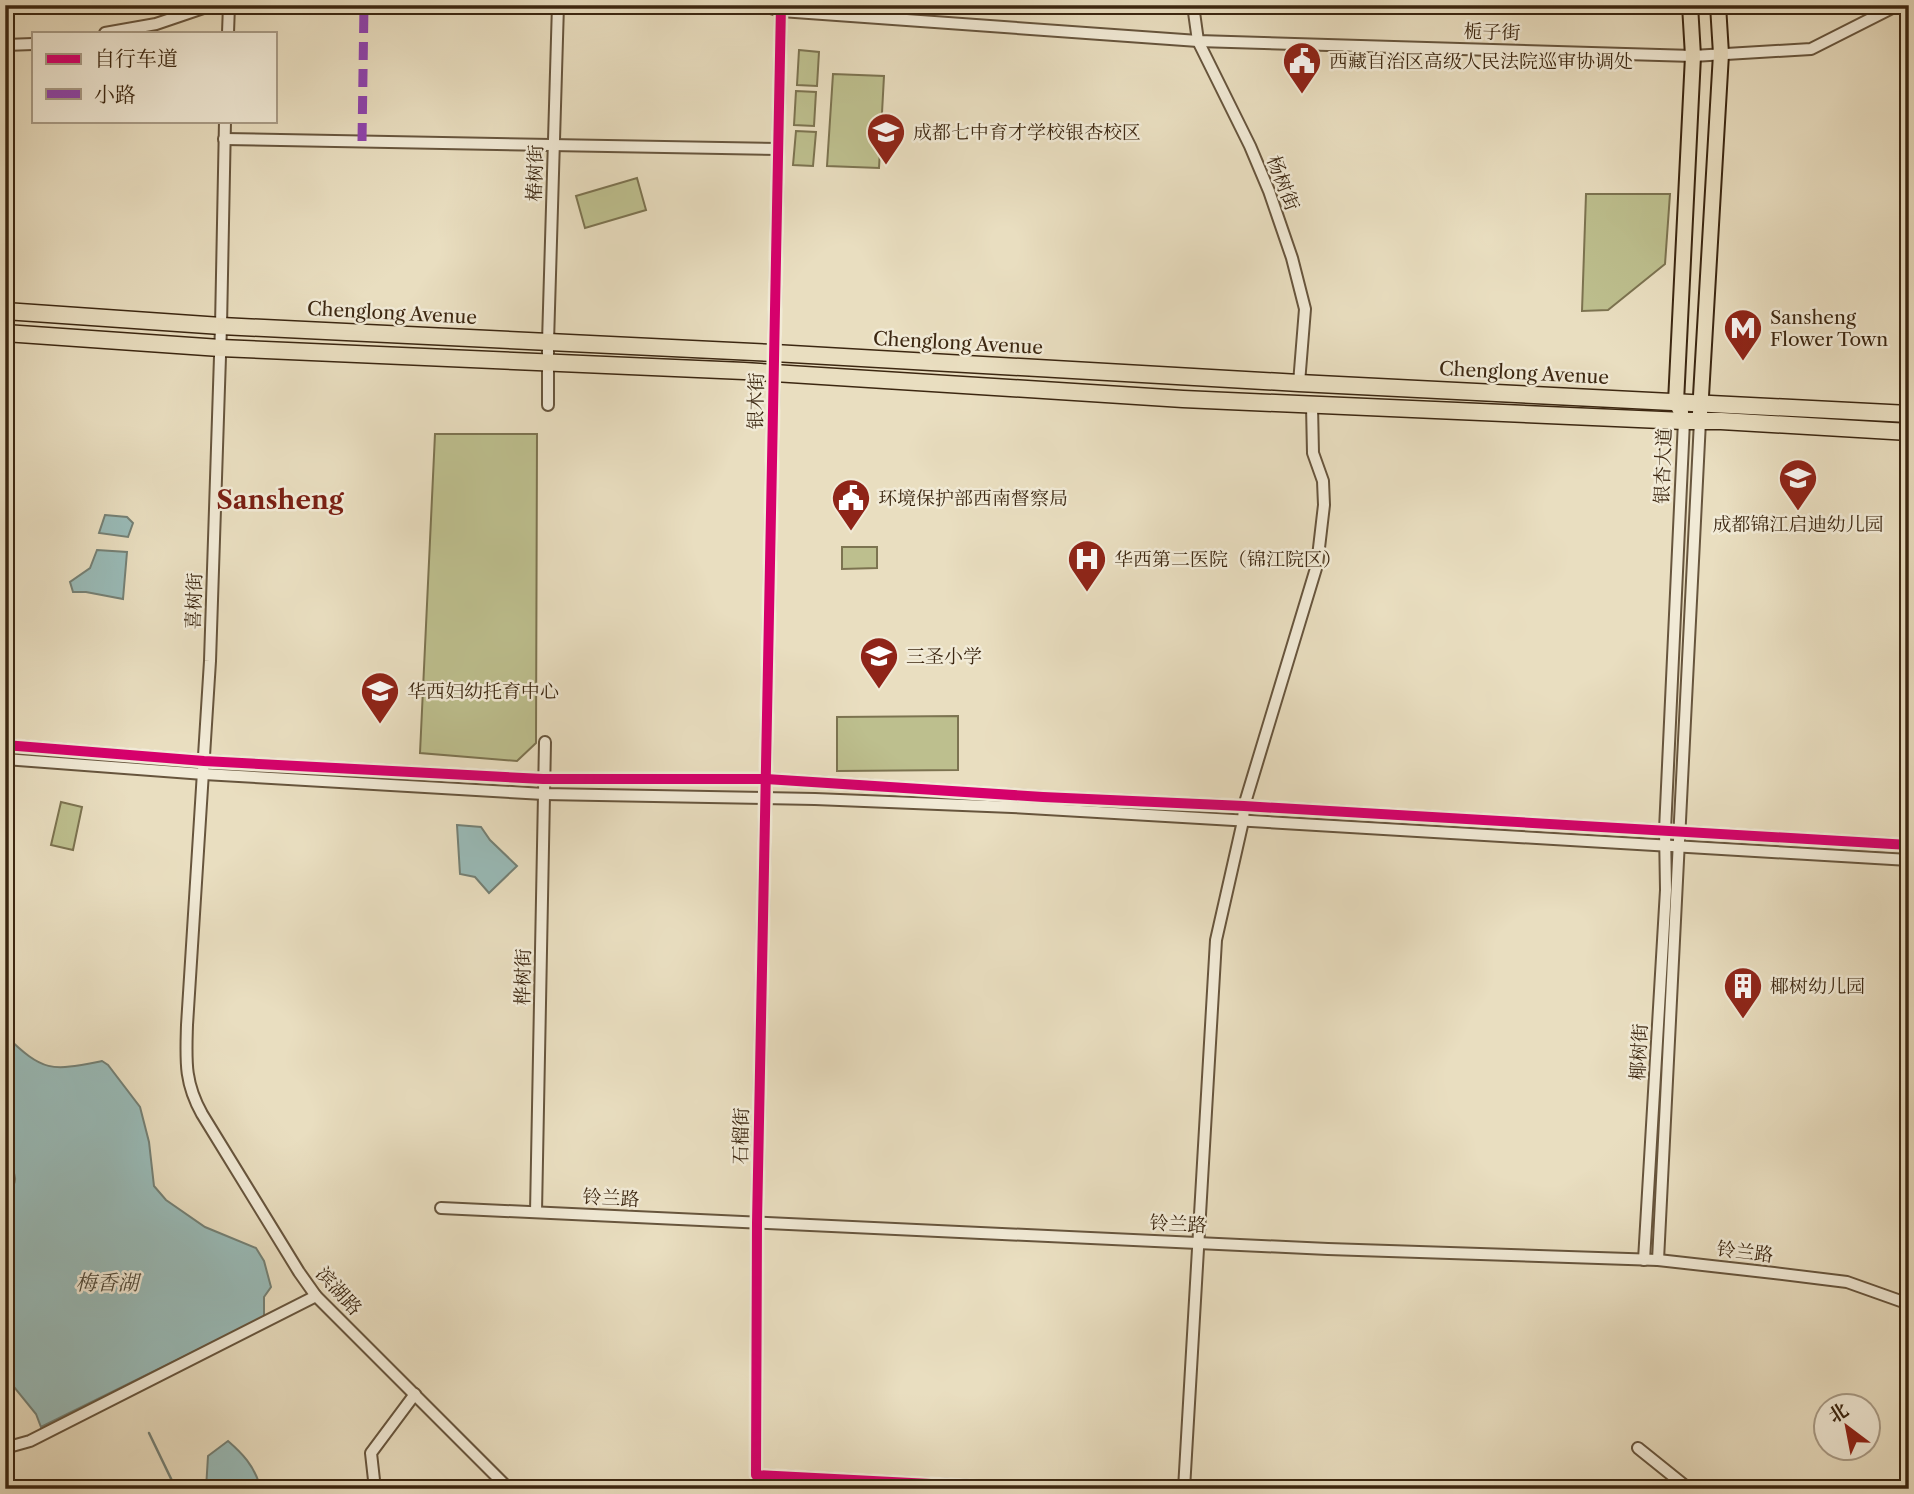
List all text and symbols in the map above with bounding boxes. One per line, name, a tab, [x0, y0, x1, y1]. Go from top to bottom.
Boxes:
street label: 栀子街	[1463, 20, 1521, 44]
legend	[32, 32, 276, 122]
public building icon: 西藏自治区高级人民法院巡审协调处	[1281, 40, 1323, 95]
text: 自行车道	[94, 46, 178, 71]
place label: 西藏自治区高级人民法院巡审协调处	[1329, 50, 1633, 73]
text: 小路	[94, 82, 136, 107]
school or university icon: 成都七中育才学校银杏校区	[865, 111, 907, 166]
place label: 成都七中育才学校银杏校区	[913, 121, 1141, 144]
street label: 椿树街	[523, 144, 547, 202]
street label: 杨树街	[1262, 152, 1304, 214]
street label: Chenglong Avenue	[306, 297, 478, 329]
place label: Sansheng Flower Town	[1770, 306, 1888, 351]
metro station icon: Sansheng Flower Town	[1722, 307, 1764, 362]
street label: Chenglong Avenue	[872, 327, 1044, 359]
street label: Chenglong Avenue	[1438, 357, 1610, 389]
street label: 银木街	[744, 372, 768, 430]
street label: 银杏大道	[1650, 428, 1676, 504]
school or university icon: 成都锦江启迪幼儿园	[1777, 457, 1819, 512]
public building icon: 环境保护部西南督察局	[830, 477, 872, 532]
district label: Sansheng	[216, 484, 345, 516]
place label: 环境保护部西南督察局	[878, 487, 1068, 510]
place label: 成都锦江启迪幼儿园	[1712, 513, 1884, 536]
hospital icon: 华西第二医院（锦江院区）	[1066, 538, 1108, 593]
place label: 华西第二医院（锦江院区）	[1114, 548, 1342, 571]
street label: 喜树街	[182, 572, 206, 630]
school or university icon: 三圣小学	[858, 635, 900, 690]
place label: 三圣小学	[906, 645, 982, 668]
school or university icon: 华西妇幼托育中心	[359, 670, 401, 725]
place label: 华西妇幼托育中心	[407, 680, 559, 703]
street label: 桦树街	[511, 948, 535, 1006]
building icon: 椰树幼儿园	[1722, 965, 1764, 1020]
place label: 椰树幼儿园	[1770, 975, 1865, 998]
street label: 椰树街	[1626, 1023, 1652, 1081]
street label: 石榴街	[729, 1107, 753, 1165]
street label: 铃兰路	[582, 1185, 640, 1211]
street label: 铃兰路	[1149, 1211, 1207, 1237]
street label: 铃兰路	[1715, 1237, 1775, 1267]
street label: 滨湖路	[311, 1262, 367, 1320]
water label: 梅香湖	[76, 1270, 142, 1295]
north arrow	[1812, 1392, 1882, 1462]
text: 北	[1824, 1398, 1852, 1428]

